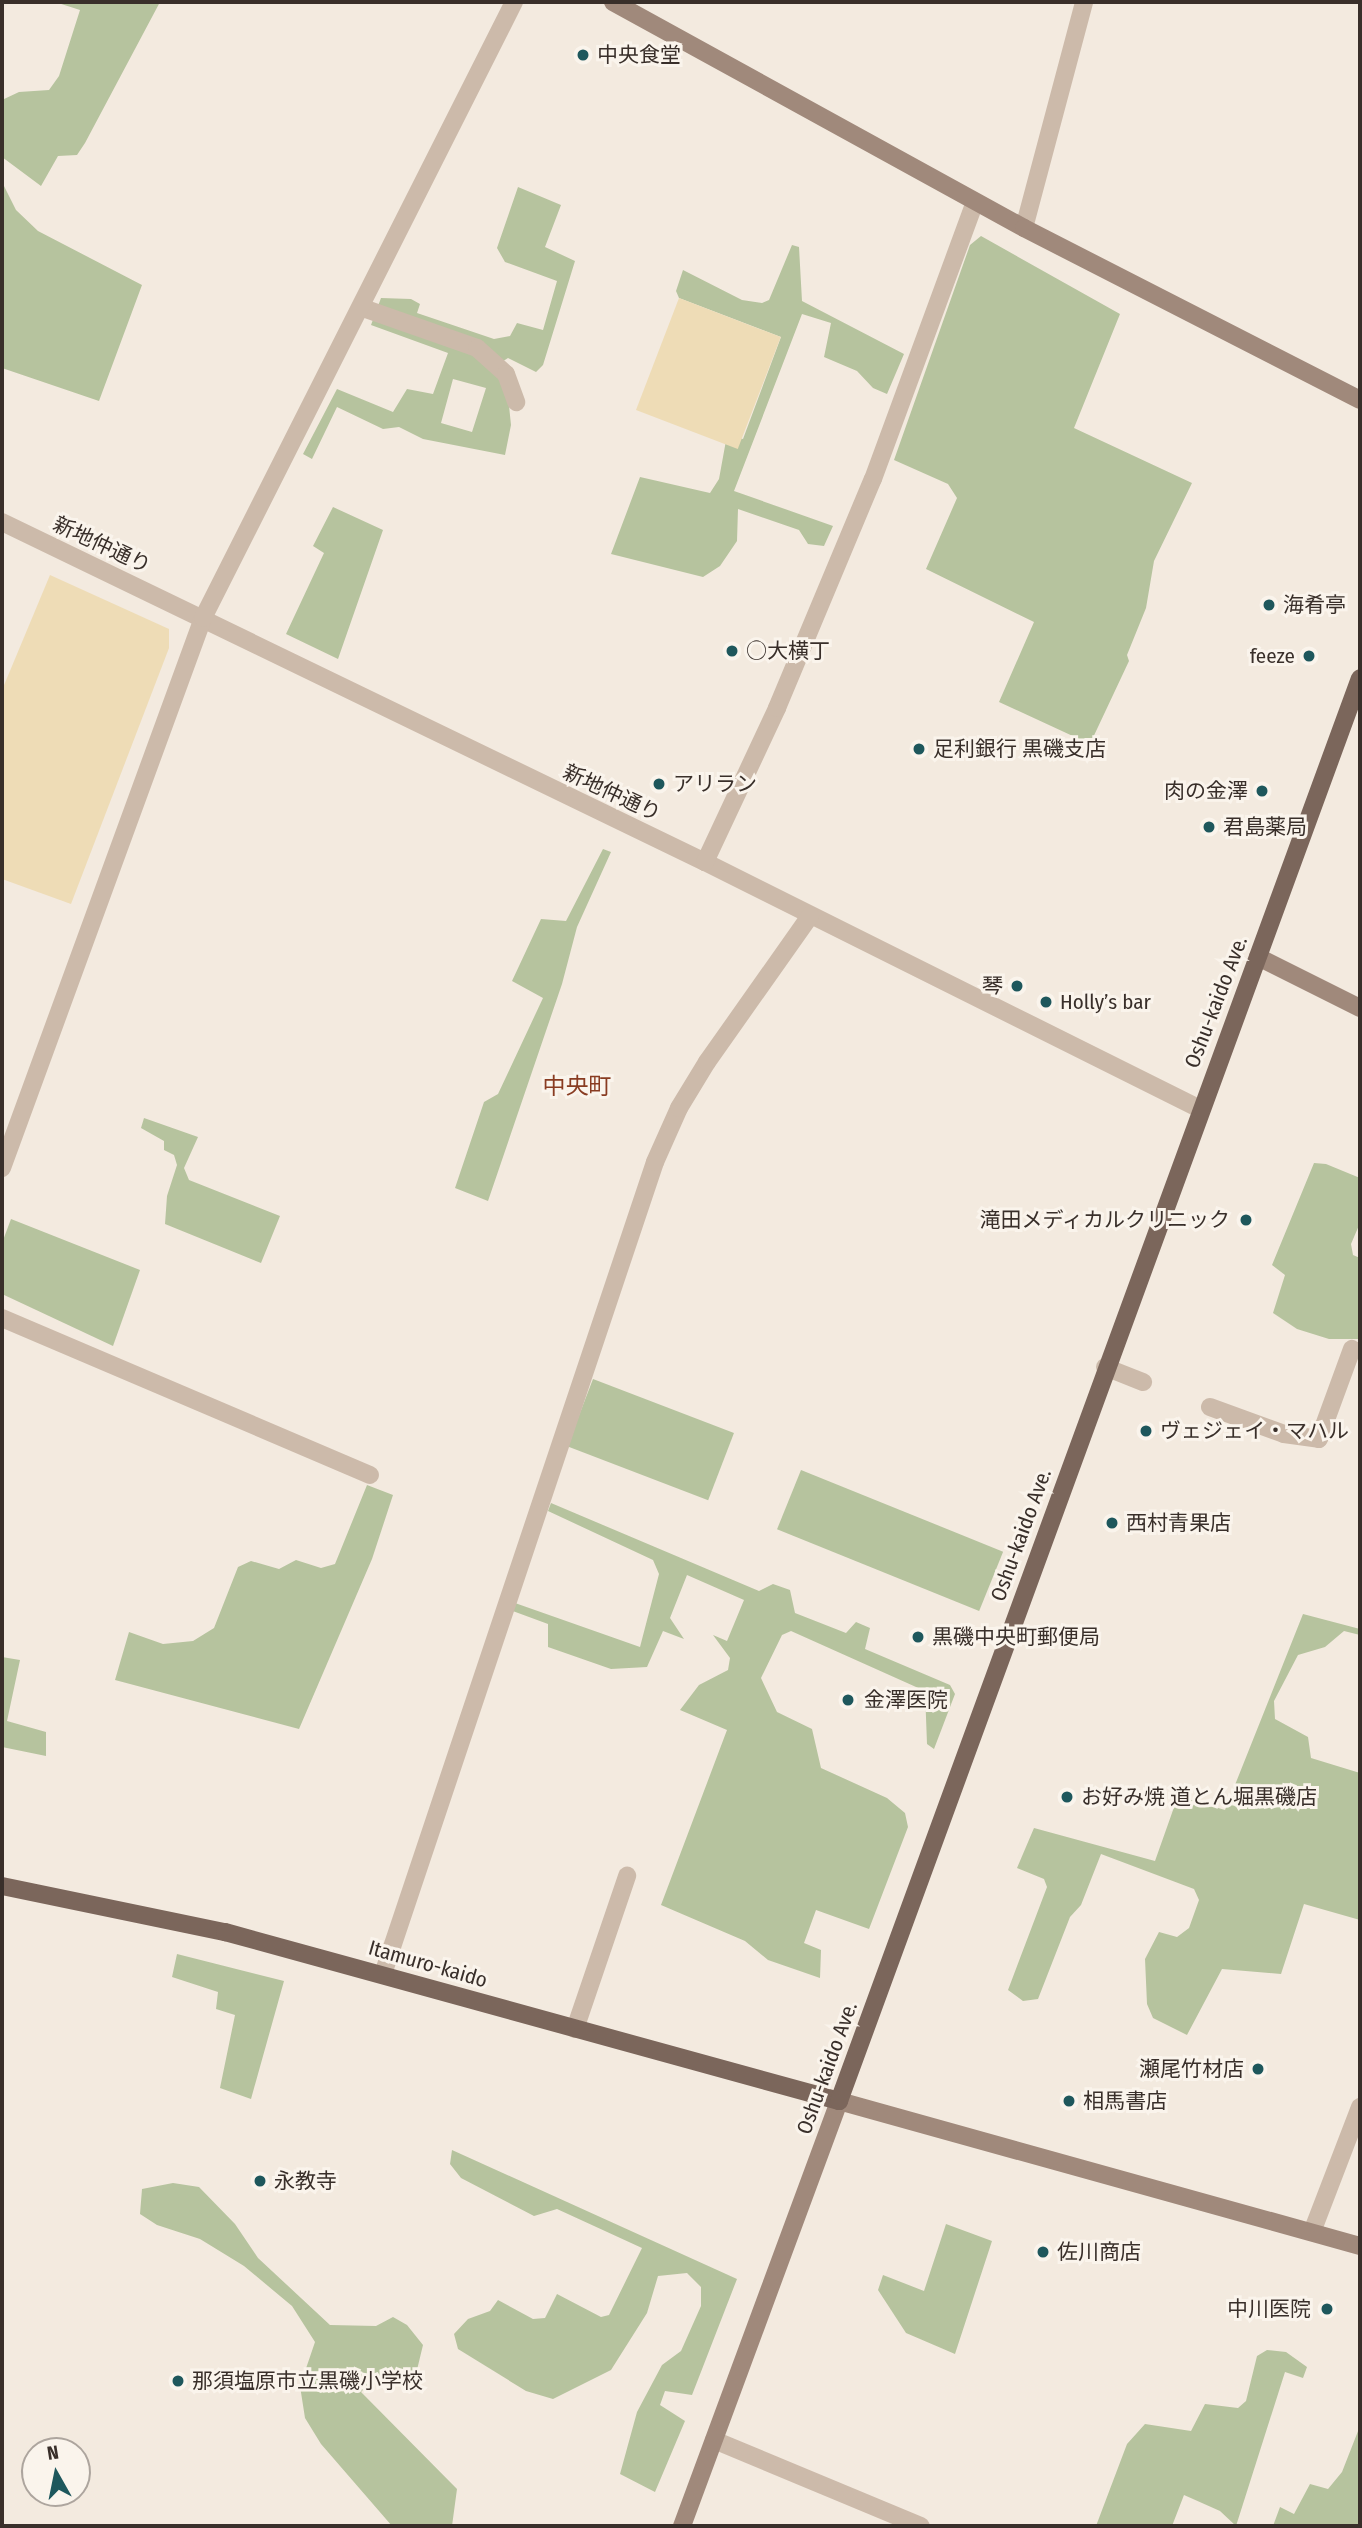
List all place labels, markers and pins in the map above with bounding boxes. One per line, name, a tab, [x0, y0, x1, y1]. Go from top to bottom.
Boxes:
place label: 中央食堂	[597, 42, 681, 68]
marker: 中央食堂	[575, 47, 591, 63]
place label: 海肴亭	[1283, 592, 1346, 618]
marker: 海肴亭	[1261, 597, 1277, 613]
place label: ○大横丁	[746, 638, 830, 664]
marker: ○大横丁	[724, 643, 740, 659]
place label: feeze	[1250, 643, 1295, 669]
marker: feeze	[1301, 648, 1317, 664]
place label: 足利銀行 黒磯支店	[933, 736, 1106, 762]
marker: 足利銀行 黒磯支店	[911, 741, 927, 757]
place label: アリラン	[673, 771, 757, 797]
marker: アリラン	[651, 776, 667, 792]
place label: 肉の金澤	[1164, 778, 1248, 804]
marker: 肉の金澤	[1254, 783, 1270, 799]
place label: 君島薬局	[1223, 814, 1307, 840]
marker: 君島薬局	[1201, 819, 1217, 835]
place label: 琴	[982, 973, 1003, 999]
marker: 琴	[1009, 978, 1025, 994]
place label: Holly’s bar	[1060, 989, 1151, 1015]
marker: Holly’s bar	[1038, 994, 1054, 1010]
place label: 滝田メディカルクリニック	[978, 1207, 1230, 1233]
marker: 滝田メディカルクリニック	[1236, 1210, 1256, 1230]
place label: ヴェジェイ・マハル	[1160, 1418, 1349, 1444]
marker: ヴェジェイ・マハル	[1138, 1423, 1154, 1439]
place label: 西村青果店	[1126, 1510, 1231, 1536]
marker: 西村青果店	[1104, 1515, 1120, 1531]
place label: 黒磯中央町郵便局	[932, 1624, 1100, 1650]
marker: 黒磯中央町郵便局	[910, 1629, 926, 1645]
place label: 金澤医院	[864, 1687, 948, 1713]
marker: 金澤医院	[838, 1690, 858, 1710]
place label: お好み焼 道とん堀黒磯店	[1081, 1784, 1317, 1810]
marker: お好み焼 道とん堀黒磯店	[1059, 1789, 1075, 1805]
place label: 瀬尾竹材店	[1139, 2056, 1244, 2082]
marker: 瀬尾竹材店	[1250, 2061, 1266, 2077]
place label: 相馬書店	[1083, 2088, 1167, 2114]
marker: 相馬書店	[1061, 2093, 1077, 2109]
place label: 永教寺	[274, 2168, 337, 2194]
marker: 永教寺	[252, 2173, 268, 2189]
place label: 佐川商店	[1057, 2239, 1141, 2265]
marker: 佐川商店	[1035, 2244, 1051, 2260]
place label: 中川医院	[1227, 2296, 1311, 2322]
marker: 中川医院	[1317, 2299, 1337, 2319]
place label: 那須塩原市立黒磯小学校	[192, 2368, 423, 2394]
marker: 那須塩原市立黒磯小学校	[170, 2373, 186, 2389]

